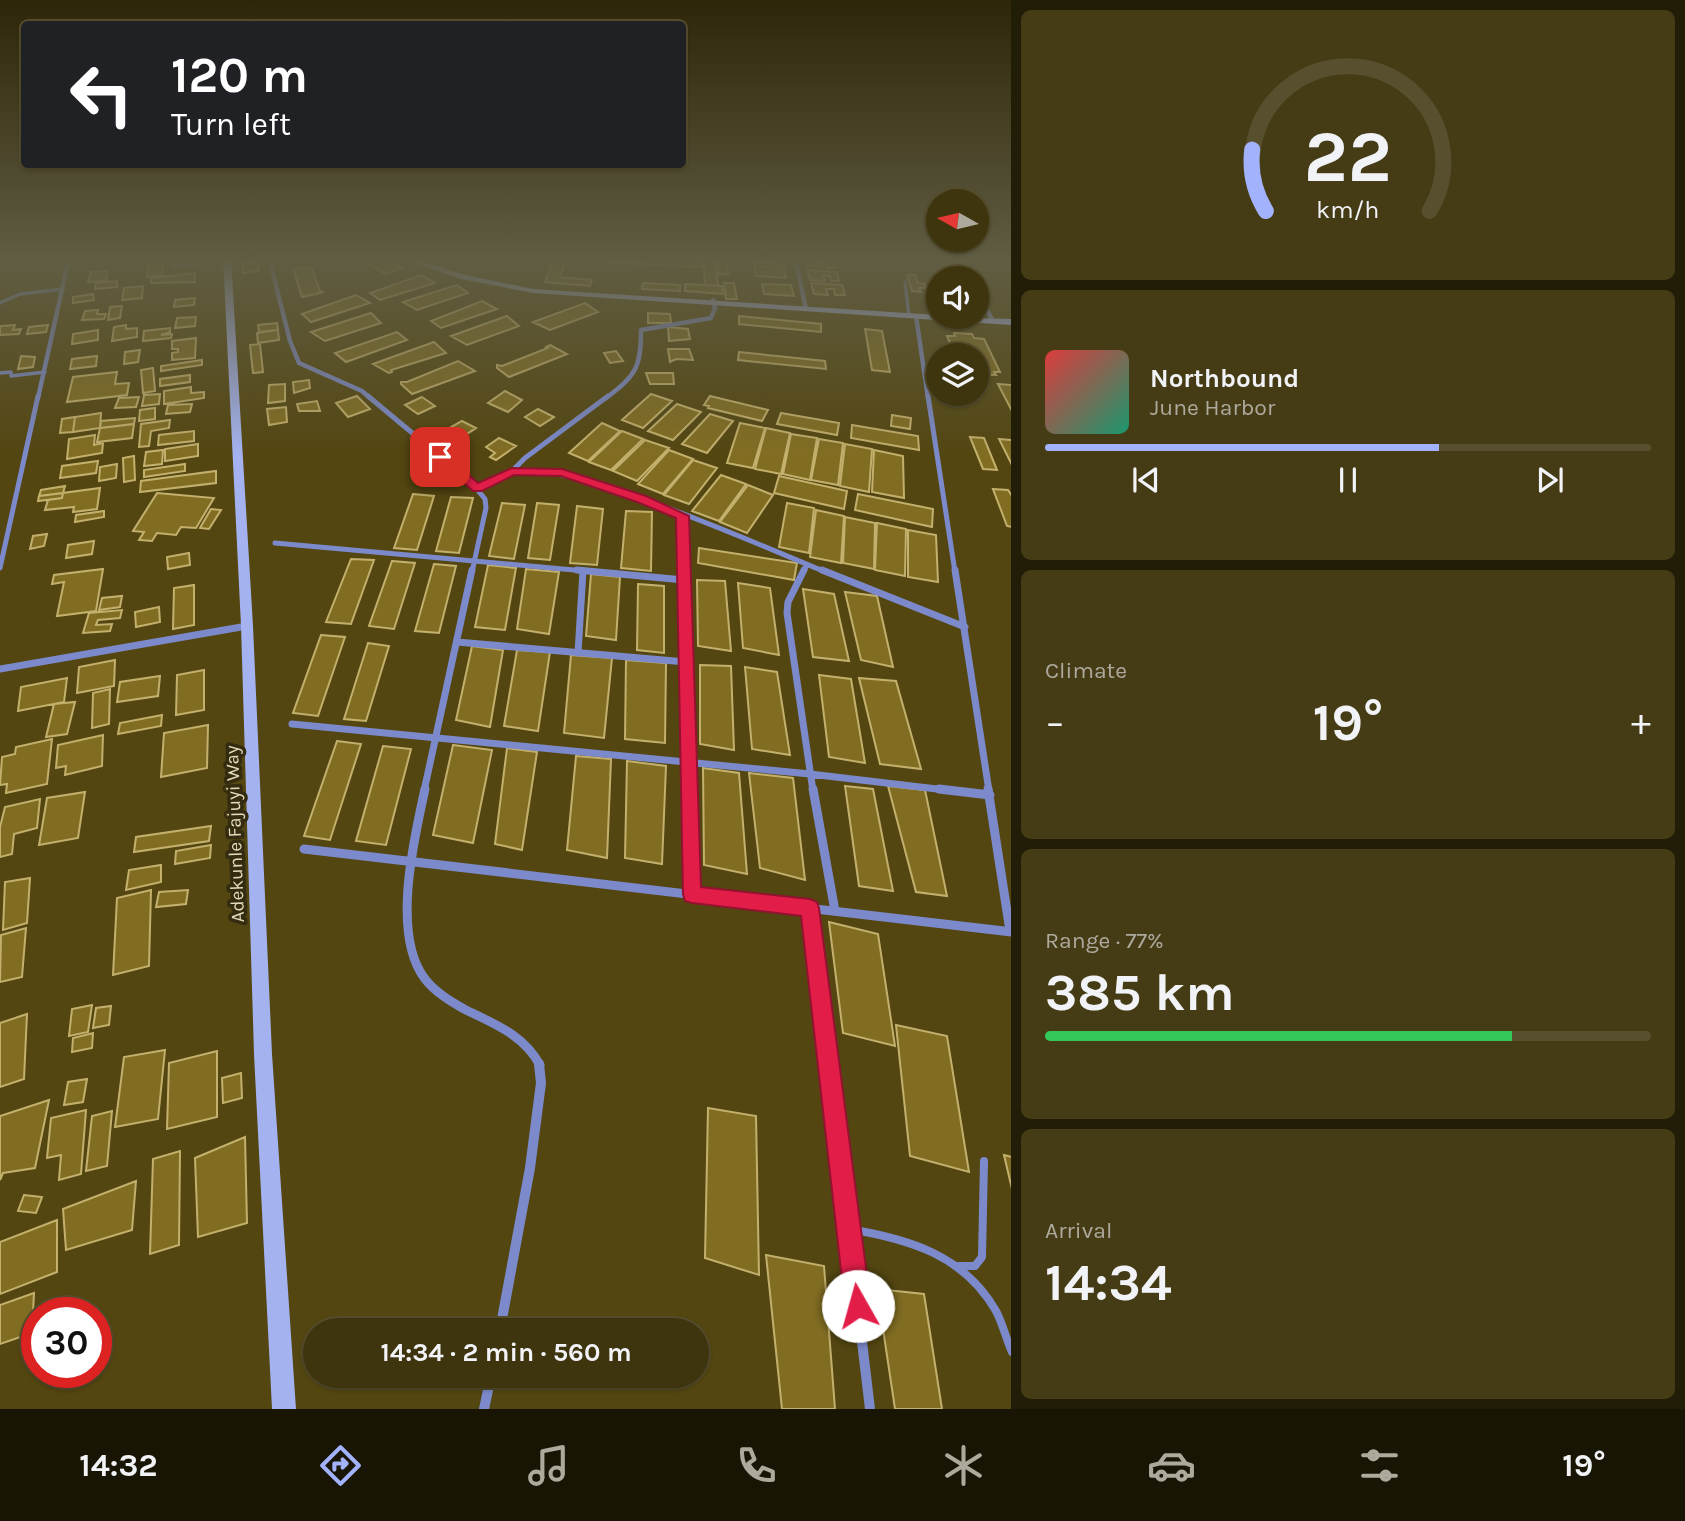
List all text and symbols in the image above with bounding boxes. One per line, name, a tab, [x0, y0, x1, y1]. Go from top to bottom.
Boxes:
text: 120 m	[171, 47, 308, 104]
icon: left	[56, 49, 147, 140]
text: Turn left	[171, 106, 291, 143]
text: 22	[1304, 114, 1392, 199]
north arrow	[926, 189, 989, 252]
map controls	[926, 189, 989, 406]
text: km/h	[1316, 195, 1380, 224]
button: sound	[926, 266, 989, 329]
button: layers	[926, 343, 989, 406]
text: Northbound	[1150, 363, 1299, 394]
text: June Harbor	[1150, 394, 1275, 421]
pin	[410, 427, 470, 487]
icon: arrive	[421, 438, 459, 476]
icon: previous	[1127, 461, 1165, 499]
icon: pause	[1329, 461, 1367, 499]
icon: next	[1531, 461, 1569, 499]
text: Climate	[1045, 657, 1127, 684]
text: 19°	[1313, 692, 1383, 753]
text: −	[1045, 700, 1065, 745]
text: +	[1631, 700, 1651, 745]
street label: Adekunle Fajuyi Way	[221, 745, 249, 923]
text: Range · 77%	[1045, 927, 1164, 954]
text: 385 km	[1045, 962, 1235, 1023]
text: Arrival	[1045, 1217, 1112, 1244]
text: 14:34	[1045, 1252, 1172, 1313]
position arrow	[821, 1269, 895, 1343]
speed limit sign: 30	[21, 1297, 112, 1388]
text: 14:34 · 2 min · 560 m	[380, 1337, 632, 1368]
icon: directions	[316, 1441, 365, 1490]
icon: music	[524, 1441, 573, 1490]
icon: phone	[732, 1441, 781, 1490]
icon: climate	[939, 1441, 988, 1490]
icon: car	[1147, 1441, 1196, 1490]
icon: filters	[1355, 1441, 1404, 1490]
text: 14:32	[79, 1447, 158, 1484]
text: 19°	[1562, 1447, 1606, 1484]

